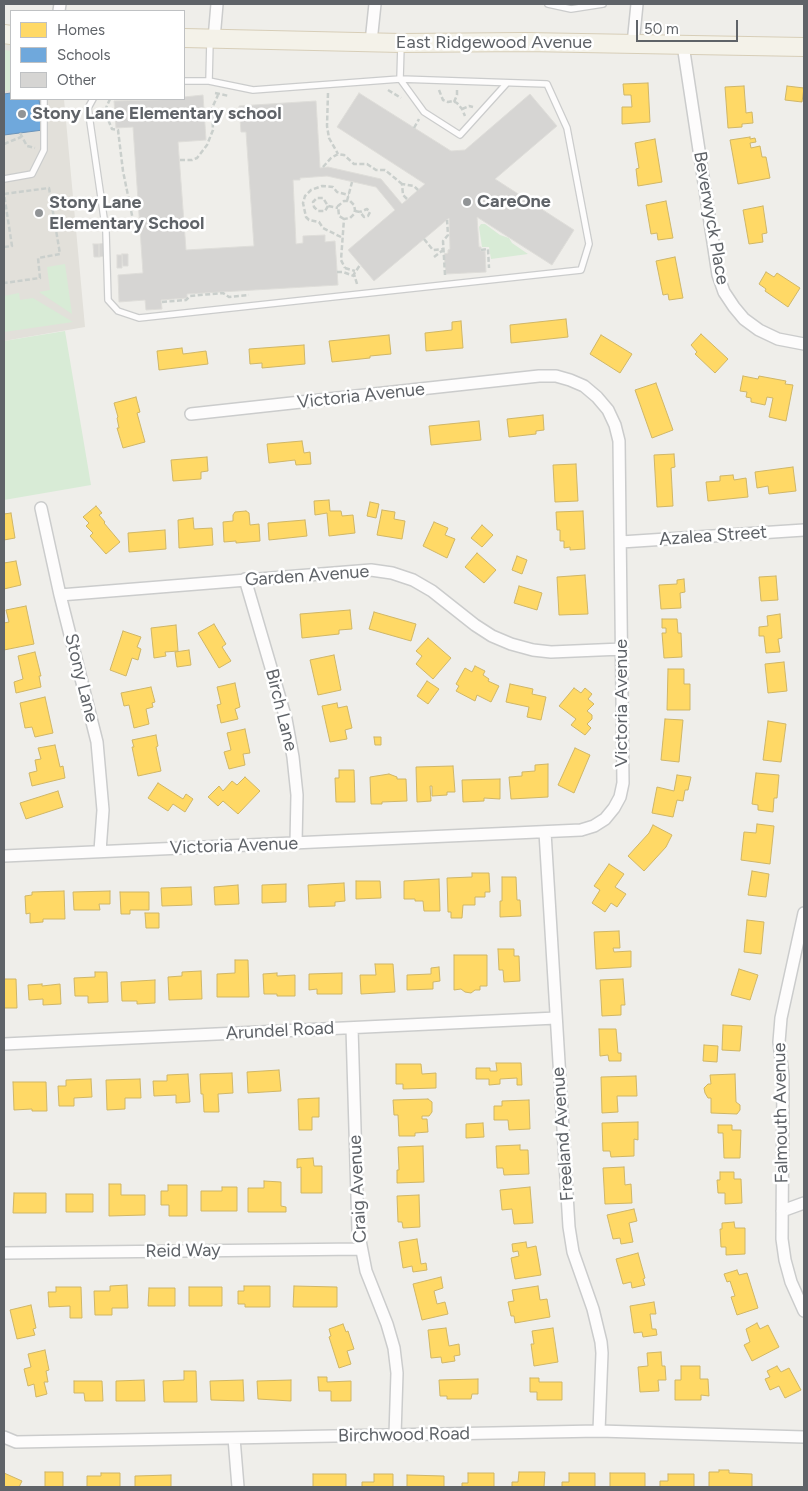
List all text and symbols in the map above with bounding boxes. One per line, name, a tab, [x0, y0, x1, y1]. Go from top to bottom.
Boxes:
legend	[10, 10, 185, 100]
scale bar	[638, 10, 740, 42]
text: 50 m	[644, 20, 679, 38]
text: Homes	[57, 21, 105, 39]
street label: East Ridgewood Avenue	[396, 32, 592, 54]
text: Schools	[57, 46, 110, 64]
text: Other	[57, 71, 96, 89]
place label: Stony Lane Elementary school	[32, 103, 282, 125]
marker: Stony Lane Elementary school	[16, 108, 28, 120]
street label: Beverwyck Place	[689, 150, 733, 286]
place label: CareOne	[477, 191, 551, 213]
place label: Stony Lane Elementary School	[49, 192, 204, 234]
marker: CareOne	[461, 196, 473, 208]
marker: Stony Lane Elementary School	[33, 207, 45, 219]
street label: Victoria Avenue	[296, 379, 426, 413]
street label: Azalea Street	[658, 521, 768, 551]
street label: Garden Avenue	[244, 561, 370, 591]
street label: Stony Lane	[60, 631, 102, 725]
street label: Victoria Avenue	[611, 639, 633, 767]
street label: Birch Lane	[260, 667, 302, 753]
street label: Victoria Avenue	[169, 833, 299, 859]
street label: Arundel Road	[225, 1017, 335, 1045]
street label: Falmouth Avenue	[769, 1042, 793, 1184]
street label: Freeland Avenue	[548, 1066, 578, 1202]
street label: Craig Avenue	[344, 1134, 372, 1244]
street label: Reid Way	[145, 1240, 221, 1262]
street label: Birchwood Road	[338, 1423, 470, 1447]

